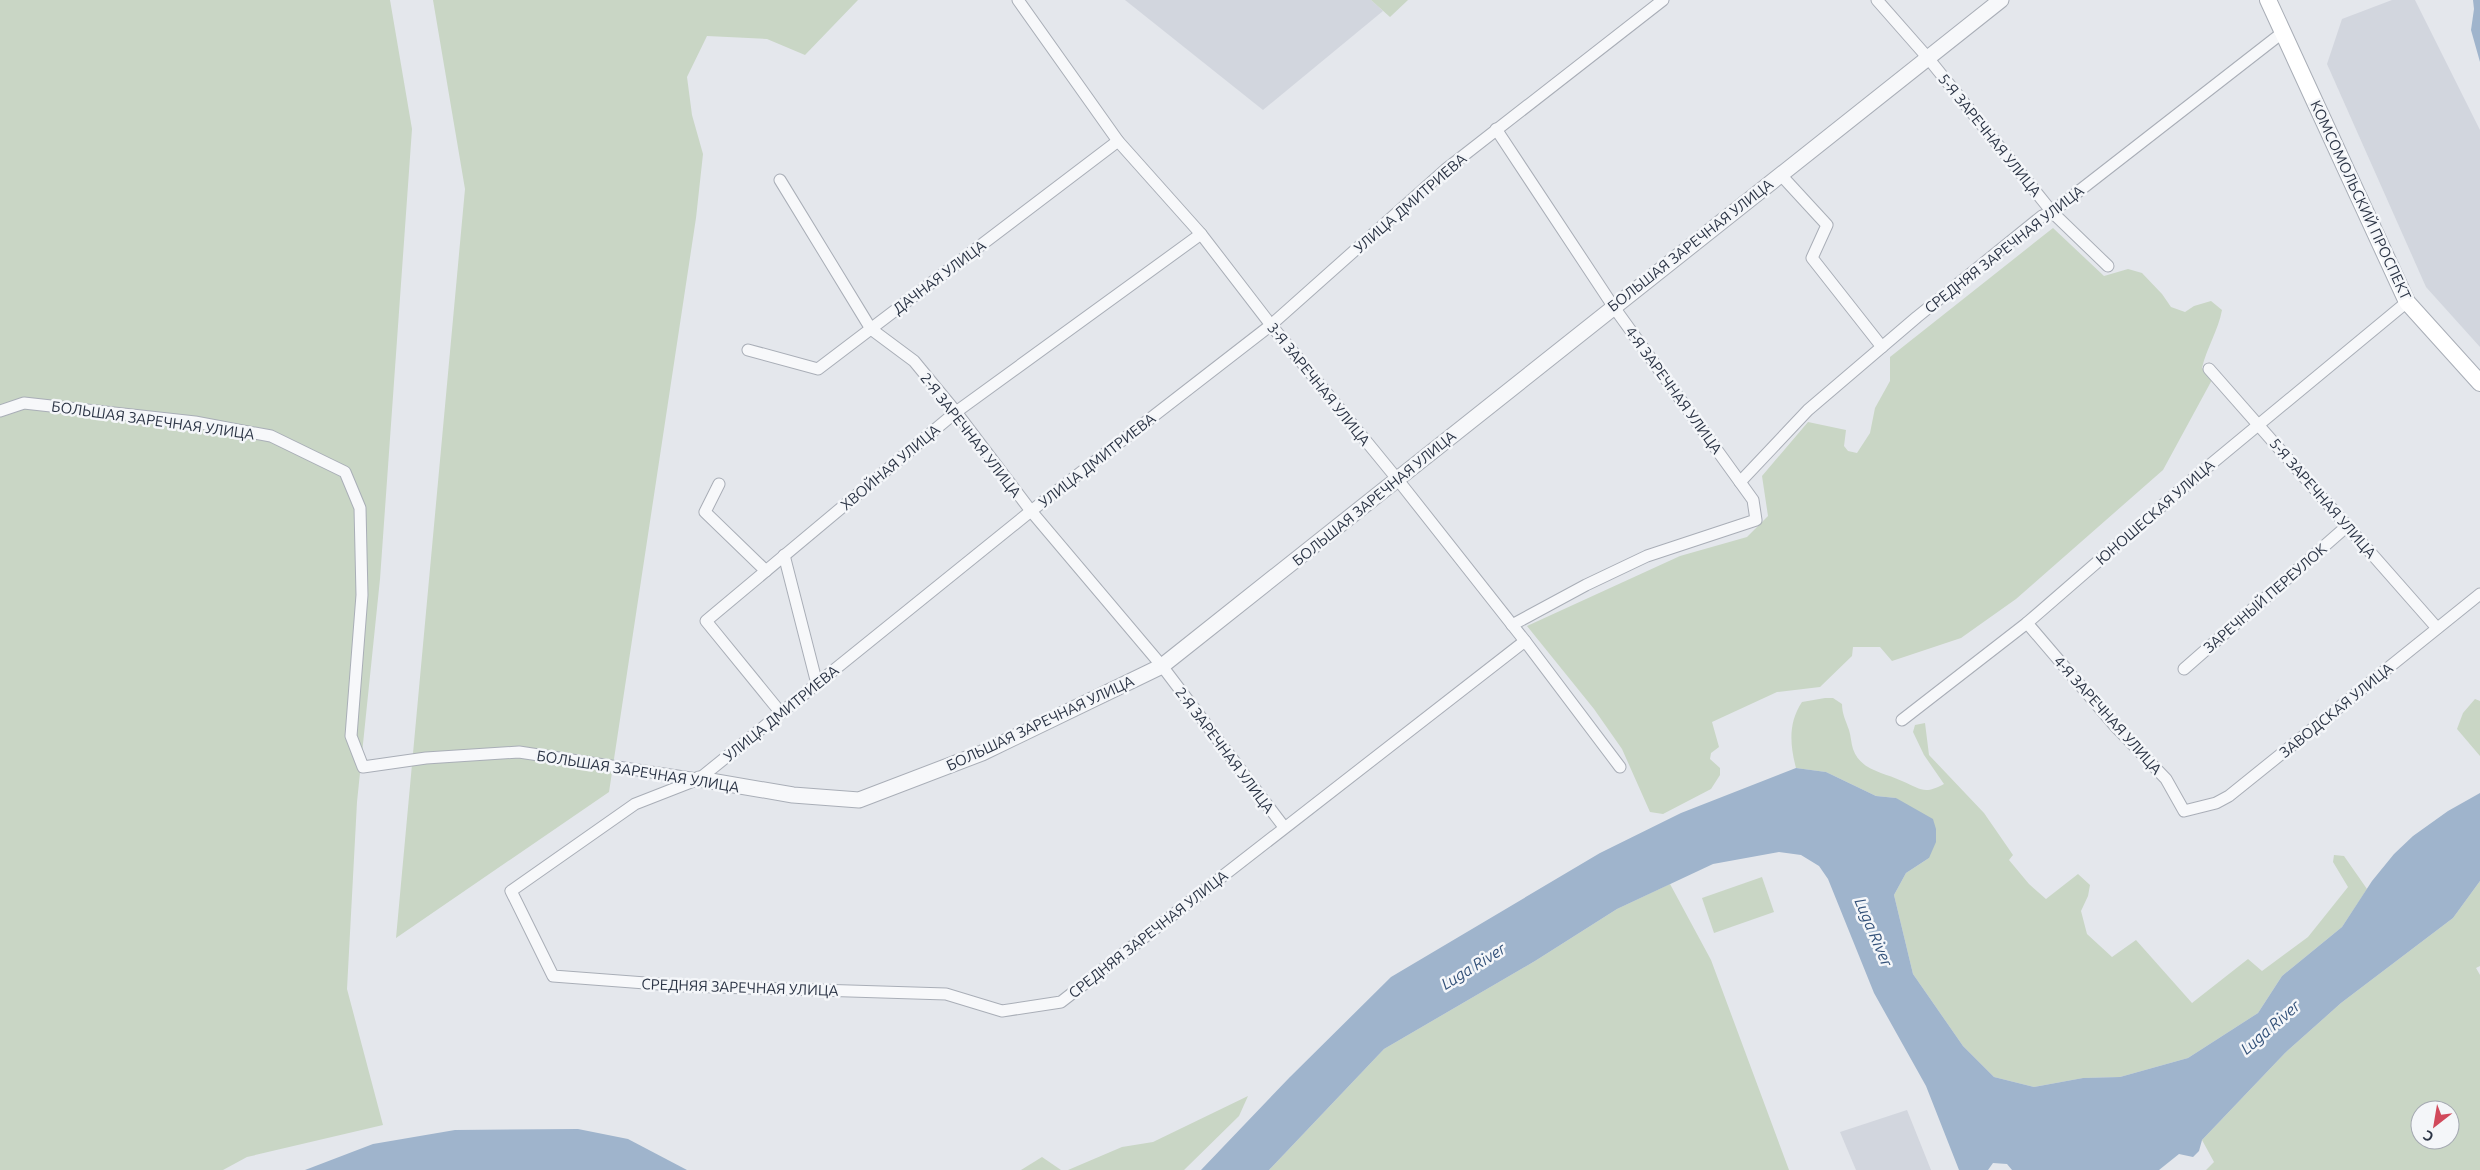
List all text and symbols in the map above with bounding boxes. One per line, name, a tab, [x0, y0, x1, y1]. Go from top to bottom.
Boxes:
street label: 5-Я ЗАРЕЧНАЯ УЛИЦА	[1935, 70, 2045, 200]
street label: КОМСОМОЛЬСКИЙ ПРОСПЕКТ	[2307, 98, 2415, 303]
street label: УЛИЦА ДМИТРИЕВА	[1351, 150, 1470, 256]
street label: БОЛЬШАЯ ЗАРЕЧНАЯ УЛИЦА	[1604, 175, 1776, 315]
street label: СРЕДНЯЯ ЗАРЕЧНАЯ УЛИЦА	[1921, 181, 2087, 316]
street label: ДАЧНАЯ УЛИЦА	[889, 236, 989, 317]
street label: 3-Я ЗАРЕЧНАЯ УЛИЦА	[1264, 319, 1374, 449]
street label: 4-Я ЗАРЕЧНАЯ УЛИЦА	[1622, 323, 1726, 457]
street label: 2-Я ЗАРЕЧНАЯ УЛИЦА	[917, 369, 1025, 501]
street label: БОЛЬШАЯ ЗАРЕЧНАЯ УЛИЦА	[50, 397, 256, 443]
street label: УЛИЦА ДМИТРИЕВА	[1035, 409, 1159, 511]
street label: ХВОЙНАЯ УЛИЦА	[837, 421, 943, 513]
street label: БОЛЬШАЯ ЗАРЕЧНАЯ УЛИЦА	[1289, 427, 1459, 569]
street label: 5-Я ЗАРЕЧНАЯ УЛИЦА	[2266, 435, 2380, 561]
street label: ЮНОШЕСКАЯ УЛИЦА	[2092, 456, 2218, 568]
street label: ЗАРЕЧНЫЙ ПЕРЕУЛОК	[2200, 540, 2330, 656]
street label: 4-Я ЗАРЕЧНАЯ УЛИЦА	[2050, 652, 2166, 778]
street label: ЗАВОДСКАЯ УЛИЦА	[2276, 659, 2396, 761]
street label: УЛИЦА ДМИТРИЕВА	[720, 661, 842, 765]
street label: БОЛЬШАЯ ЗАРЕЧНАЯ УЛИЦА	[944, 672, 1137, 774]
street label: 2-Я ЗАРЕЧНАЯ УЛИЦА	[1172, 684, 1278, 816]
street label: БОЛЬШАЯ ЗАРЕЧНАЯ УЛИЦА	[535, 747, 741, 795]
street label: СРЕДНЯЯ ЗАРЕЧНАЯ УЛИЦА	[1065, 866, 1231, 1001]
water label: Luga River	[1852, 895, 1897, 970]
water label: Luga River	[1437, 939, 1509, 993]
street label: СРЕДНЯЯ ЗАРЕЧНАЯ УЛИЦА	[641, 975, 839, 999]
water label: Luga River	[2237, 996, 2304, 1058]
north arrow	[2410, 1100, 2460, 1150]
text: С	[2420, 1127, 2436, 1145]

